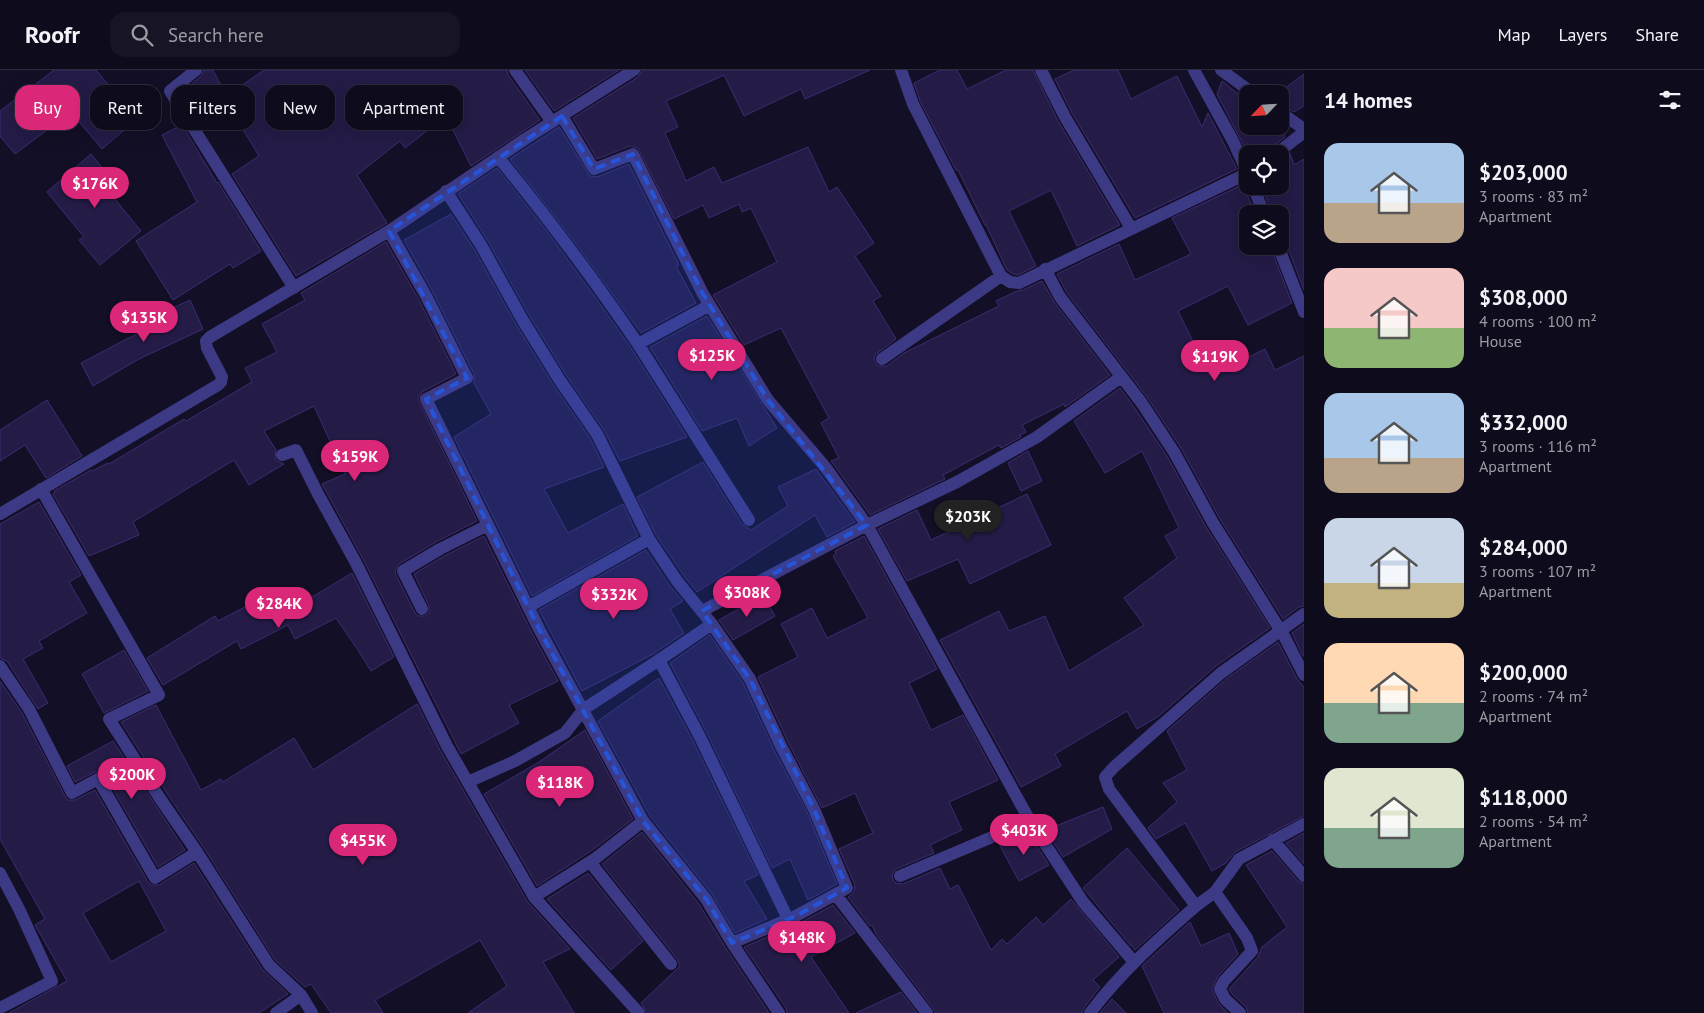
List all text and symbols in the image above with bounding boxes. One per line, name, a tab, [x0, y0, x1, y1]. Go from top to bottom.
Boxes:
search box	[110, 12, 460, 57]
text: Roofr	[25, 19, 80, 50]
icon: search	[128, 21, 156, 49]
text: Search here	[168, 23, 264, 47]
text: Map	[1498, 23, 1530, 46]
text: Layers	[1558, 23, 1607, 46]
text: Share	[1635, 23, 1679, 46]
chip: Buy	[15, 85, 80, 130]
chip: Rent	[90, 85, 161, 130]
chip: Filters	[171, 85, 255, 130]
chip: New	[265, 85, 335, 130]
chip: Apartment	[345, 85, 463, 130]
north arrow	[1239, 85, 1289, 135]
map controls	[1239, 85, 1289, 255]
icon: filters	[1656, 86, 1684, 114]
text: 14 homes	[1324, 87, 1412, 114]
button: locate	[1239, 145, 1289, 195]
text: $203,000	[1479, 159, 1568, 186]
icon: home	[1364, 163, 1424, 223]
pin: $176K	[60, 166, 130, 209]
text: $176K	[72, 173, 118, 193]
text: 3 rooms · 83 m²	[1479, 186, 1588, 206]
button: layers	[1239, 205, 1289, 255]
text: Apartment	[1479, 206, 1552, 226]
text: $308,000	[1479, 284, 1568, 311]
icon: home	[1364, 288, 1424, 348]
pin: $135K	[109, 300, 179, 343]
text: $135K	[121, 307, 167, 327]
text: 4 rooms · 100 m²	[1479, 311, 1597, 331]
text: House	[1479, 331, 1522, 351]
pin: $125K	[677, 338, 747, 381]
pin: $119K	[1180, 340, 1250, 382]
text: $125K	[689, 345, 735, 365]
text: $119K	[1192, 346, 1238, 366]
text: $332,000	[1479, 409, 1568, 436]
icon: home	[1364, 413, 1424, 473]
text: 3 rooms · 116 m²	[1479, 436, 1597, 456]
pin: $159K	[320, 440, 390, 482]
text: $159K	[332, 446, 378, 466]
text: Apartment	[1479, 456, 1552, 476]
pin: $203K	[933, 500, 1003, 542]
text: $203K	[945, 506, 991, 526]
text: $284,000	[1479, 534, 1568, 561]
icon: home	[1364, 538, 1424, 598]
text: 3 rooms · 107 m²	[1479, 561, 1596, 581]
pin: $308K	[712, 576, 782, 618]
pin: $332K	[579, 578, 649, 620]
text: Apartment	[1479, 581, 1552, 601]
text: $308K	[724, 582, 770, 602]
text: $332K	[591, 584, 637, 604]
pin: $284K	[244, 586, 314, 629]
text: $284K	[256, 593, 302, 613]
text: $200,000	[1479, 659, 1568, 686]
icon: home	[1364, 663, 1424, 723]
text: 2 rooms · 74 m²	[1479, 686, 1588, 706]
text: Apartment	[1479, 706, 1552, 726]
pin: $200K	[97, 758, 167, 800]
text: $200K	[109, 764, 155, 784]
pin: $118K	[525, 766, 595, 808]
text: $118K	[537, 772, 583, 792]
text: $118,000	[1479, 784, 1568, 811]
icon: home	[1364, 788, 1424, 848]
text: 2 rooms · 54 m²	[1479, 811, 1588, 831]
pin: $403K	[989, 814, 1059, 856]
text: $403K	[1001, 820, 1047, 840]
pin: $455K	[328, 824, 398, 866]
text: $455K	[340, 830, 386, 850]
text: Apartment	[1479, 831, 1552, 851]
pin: $148K	[767, 920, 837, 963]
text: $148K	[779, 927, 825, 947]

